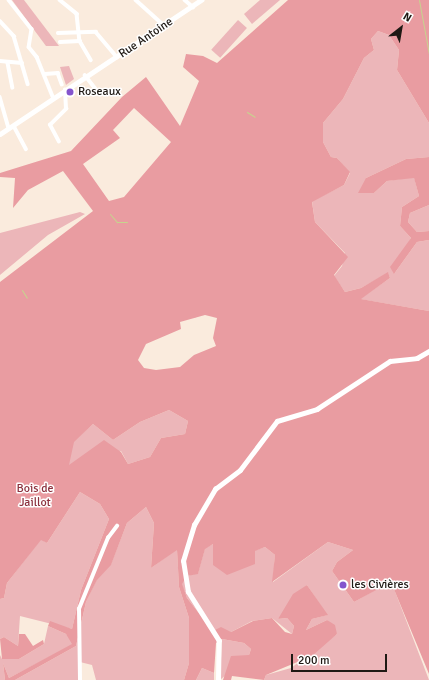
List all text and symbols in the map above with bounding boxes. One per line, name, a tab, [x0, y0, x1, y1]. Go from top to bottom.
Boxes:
north arrow	[381, 8, 421, 48]
text: N	[401, 10, 414, 25]
street label: Rue Antoine	[116, 15, 176, 61]
place label: Roseaux	[78, 85, 121, 99]
marker: Roseaux	[65, 87, 75, 97]
park label: Bois de Jaillot	[16, 482, 54, 510]
place label: les Civières	[351, 578, 409, 592]
marker: les Civières	[338, 580, 348, 590]
scale bar	[293, 646, 389, 672]
text: 200 m	[298, 653, 330, 668]

